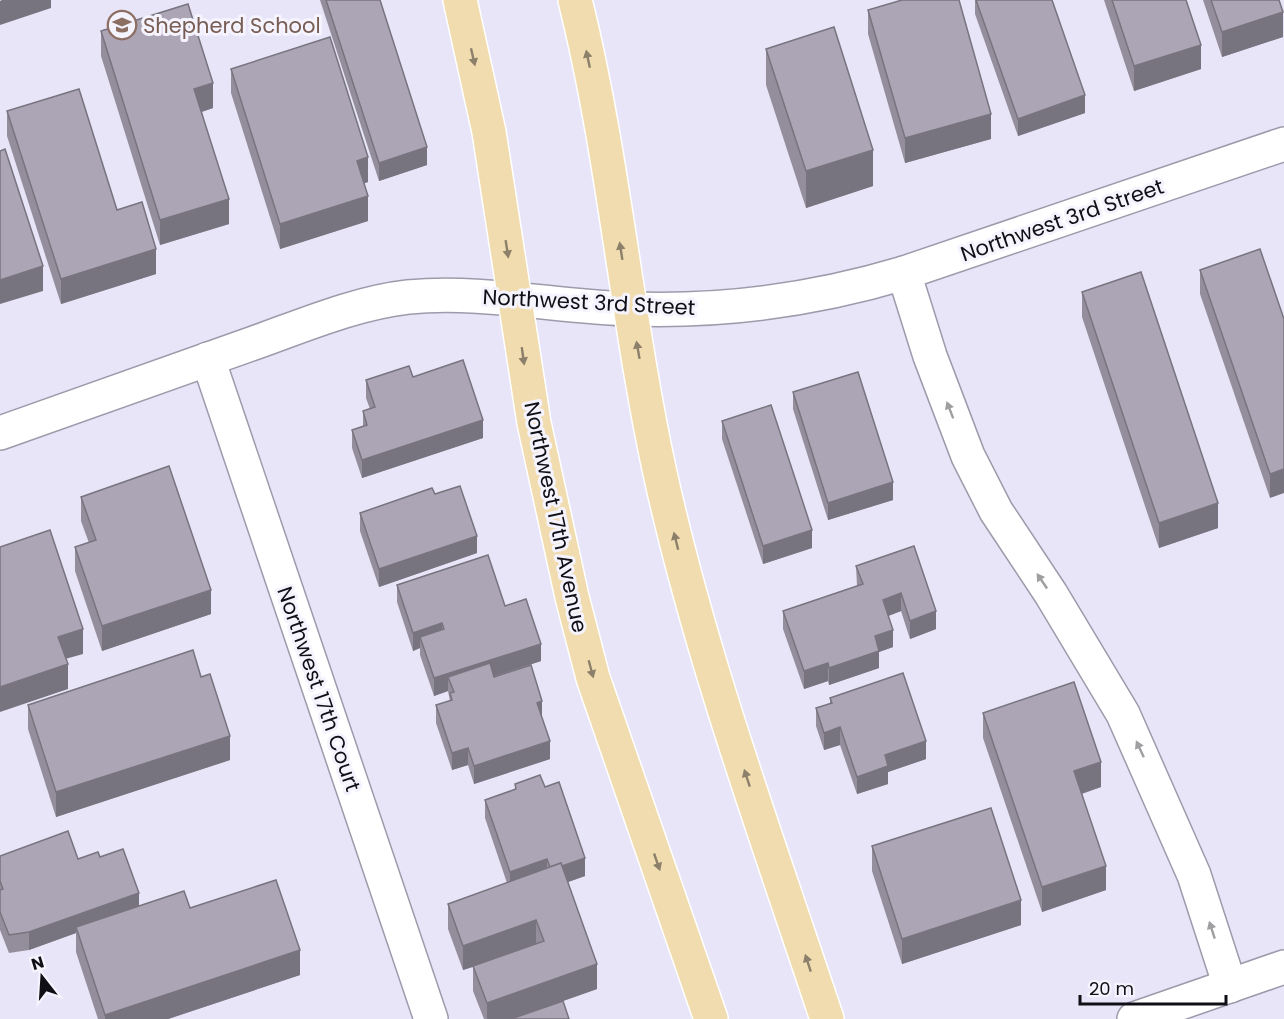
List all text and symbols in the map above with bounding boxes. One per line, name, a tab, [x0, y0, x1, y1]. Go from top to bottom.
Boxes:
school or university icon: Shepherd School	[106, 9, 138, 41]
place label: Shepherd School	[143, 11, 321, 40]
one-way arrow	[468, 48, 478, 66]
one-way arrow	[583, 49, 592, 68]
street label: Northwest 3rd Street	[957, 172, 1167, 268]
one-way arrow	[503, 239, 512, 258]
one-way arrow	[617, 241, 626, 260]
street label: Northwest 3rd Street	[482, 282, 696, 322]
one-way arrow	[633, 340, 642, 359]
one-way arrow	[519, 346, 528, 365]
street label: Northwest 17th Avenue	[517, 399, 595, 635]
one-way arrow	[945, 400, 955, 418]
one-way arrow	[670, 532, 680, 550]
one-way arrow	[1037, 573, 1048, 589]
street label: Northwest 17th Court	[270, 583, 368, 795]
one-way arrow	[587, 660, 596, 678]
one-way arrow	[1135, 741, 1144, 758]
one-way arrow	[742, 769, 752, 787]
one-way arrow	[653, 854, 663, 872]
one-way arrow	[1206, 921, 1216, 939]
north arrow	[12, 947, 72, 1007]
text: N	[29, 950, 47, 976]
one-way arrow	[803, 954, 813, 972]
scale bar	[1080, 968, 1226, 1006]
text: 20 m	[1089, 976, 1134, 1001]

